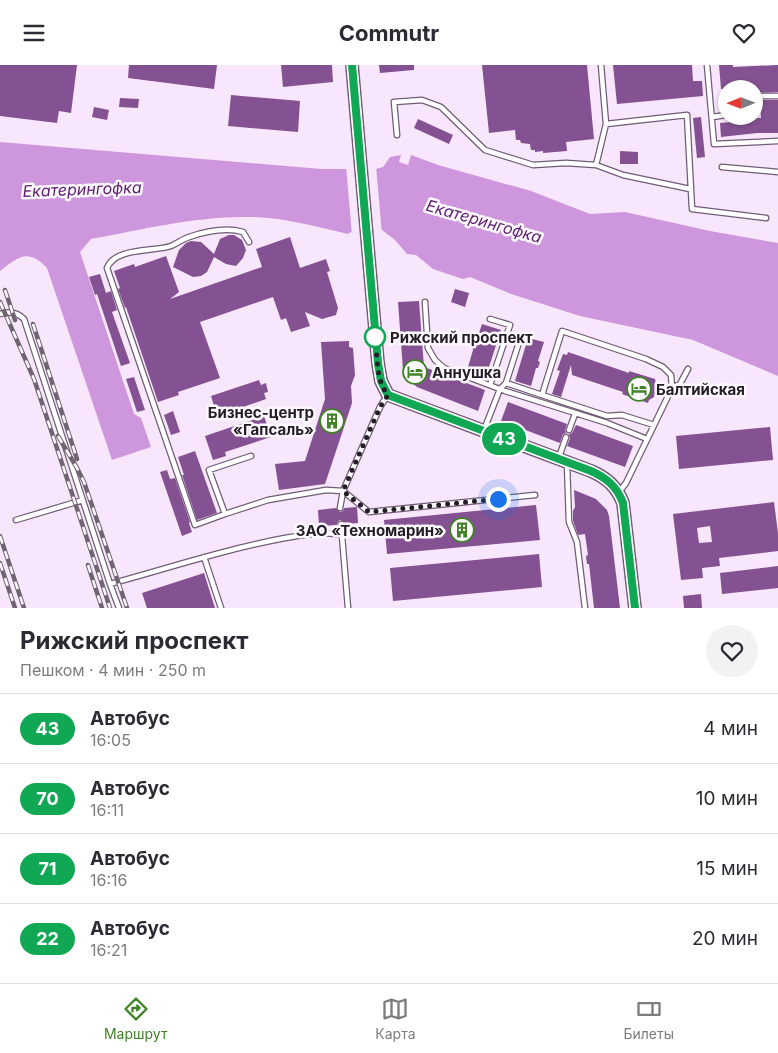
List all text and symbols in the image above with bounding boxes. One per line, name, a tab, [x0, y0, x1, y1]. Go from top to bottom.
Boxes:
icon: menu	[20, 19, 48, 47]
icon: heart	[730, 19, 758, 47]
text: Commutr	[339, 20, 439, 46]
north arrow	[718, 80, 762, 125]
map controls	[718, 80, 763, 125]
water label: Екатерингофка	[22, 177, 142, 201]
water label: Екатерингофка	[424, 195, 544, 247]
marker: Рижский проспект	[364, 326, 386, 348]
place label: Рижский проспект	[390, 328, 533, 347]
hotel icon: Аннушка	[402, 359, 428, 385]
place label: Аннушка	[432, 363, 501, 382]
hotel icon: Балтийская	[626, 376, 652, 402]
place label: Балтийская	[656, 380, 745, 399]
place label: Бизнес-центр «Гапсаль»	[208, 403, 314, 439]
building icon: Бизнес-центр «Гапсаль»	[319, 408, 345, 434]
line badge: 43	[482, 423, 526, 455]
text: 43	[492, 428, 516, 449]
your location	[486, 487, 511, 512]
building icon: ЗАО «Техномарин»	[449, 517, 475, 543]
place label: ЗАО «Техномарин»	[296, 521, 444, 540]
button: heart	[706, 625, 758, 677]
text: Рижский проспект	[20, 626, 248, 655]
text: Пешком · 4 мин · 250 m	[20, 660, 206, 680]
text: Автобус	[90, 707, 170, 730]
text: 4 мин	[703, 717, 758, 740]
text: 43	[36, 718, 59, 739]
text: 16:05	[90, 730, 131, 750]
text: Автобус	[90, 777, 170, 800]
text: 10 мин	[696, 787, 758, 810]
text: 70	[36, 788, 59, 809]
text: 16:11	[90, 800, 124, 820]
text: Автобус	[90, 847, 170, 870]
text: 15 мин	[696, 857, 758, 880]
text: 71	[38, 858, 57, 879]
text: 16:16	[90, 870, 127, 890]
text: Автобус	[90, 917, 170, 940]
text: 20 мин	[692, 927, 758, 950]
text: 22	[36, 928, 59, 949]
text: 16:21	[90, 940, 127, 960]
tab: Маршрут	[104, 995, 167, 1042]
tab: Карта	[375, 995, 416, 1042]
tab: Билеты	[623, 995, 674, 1042]

